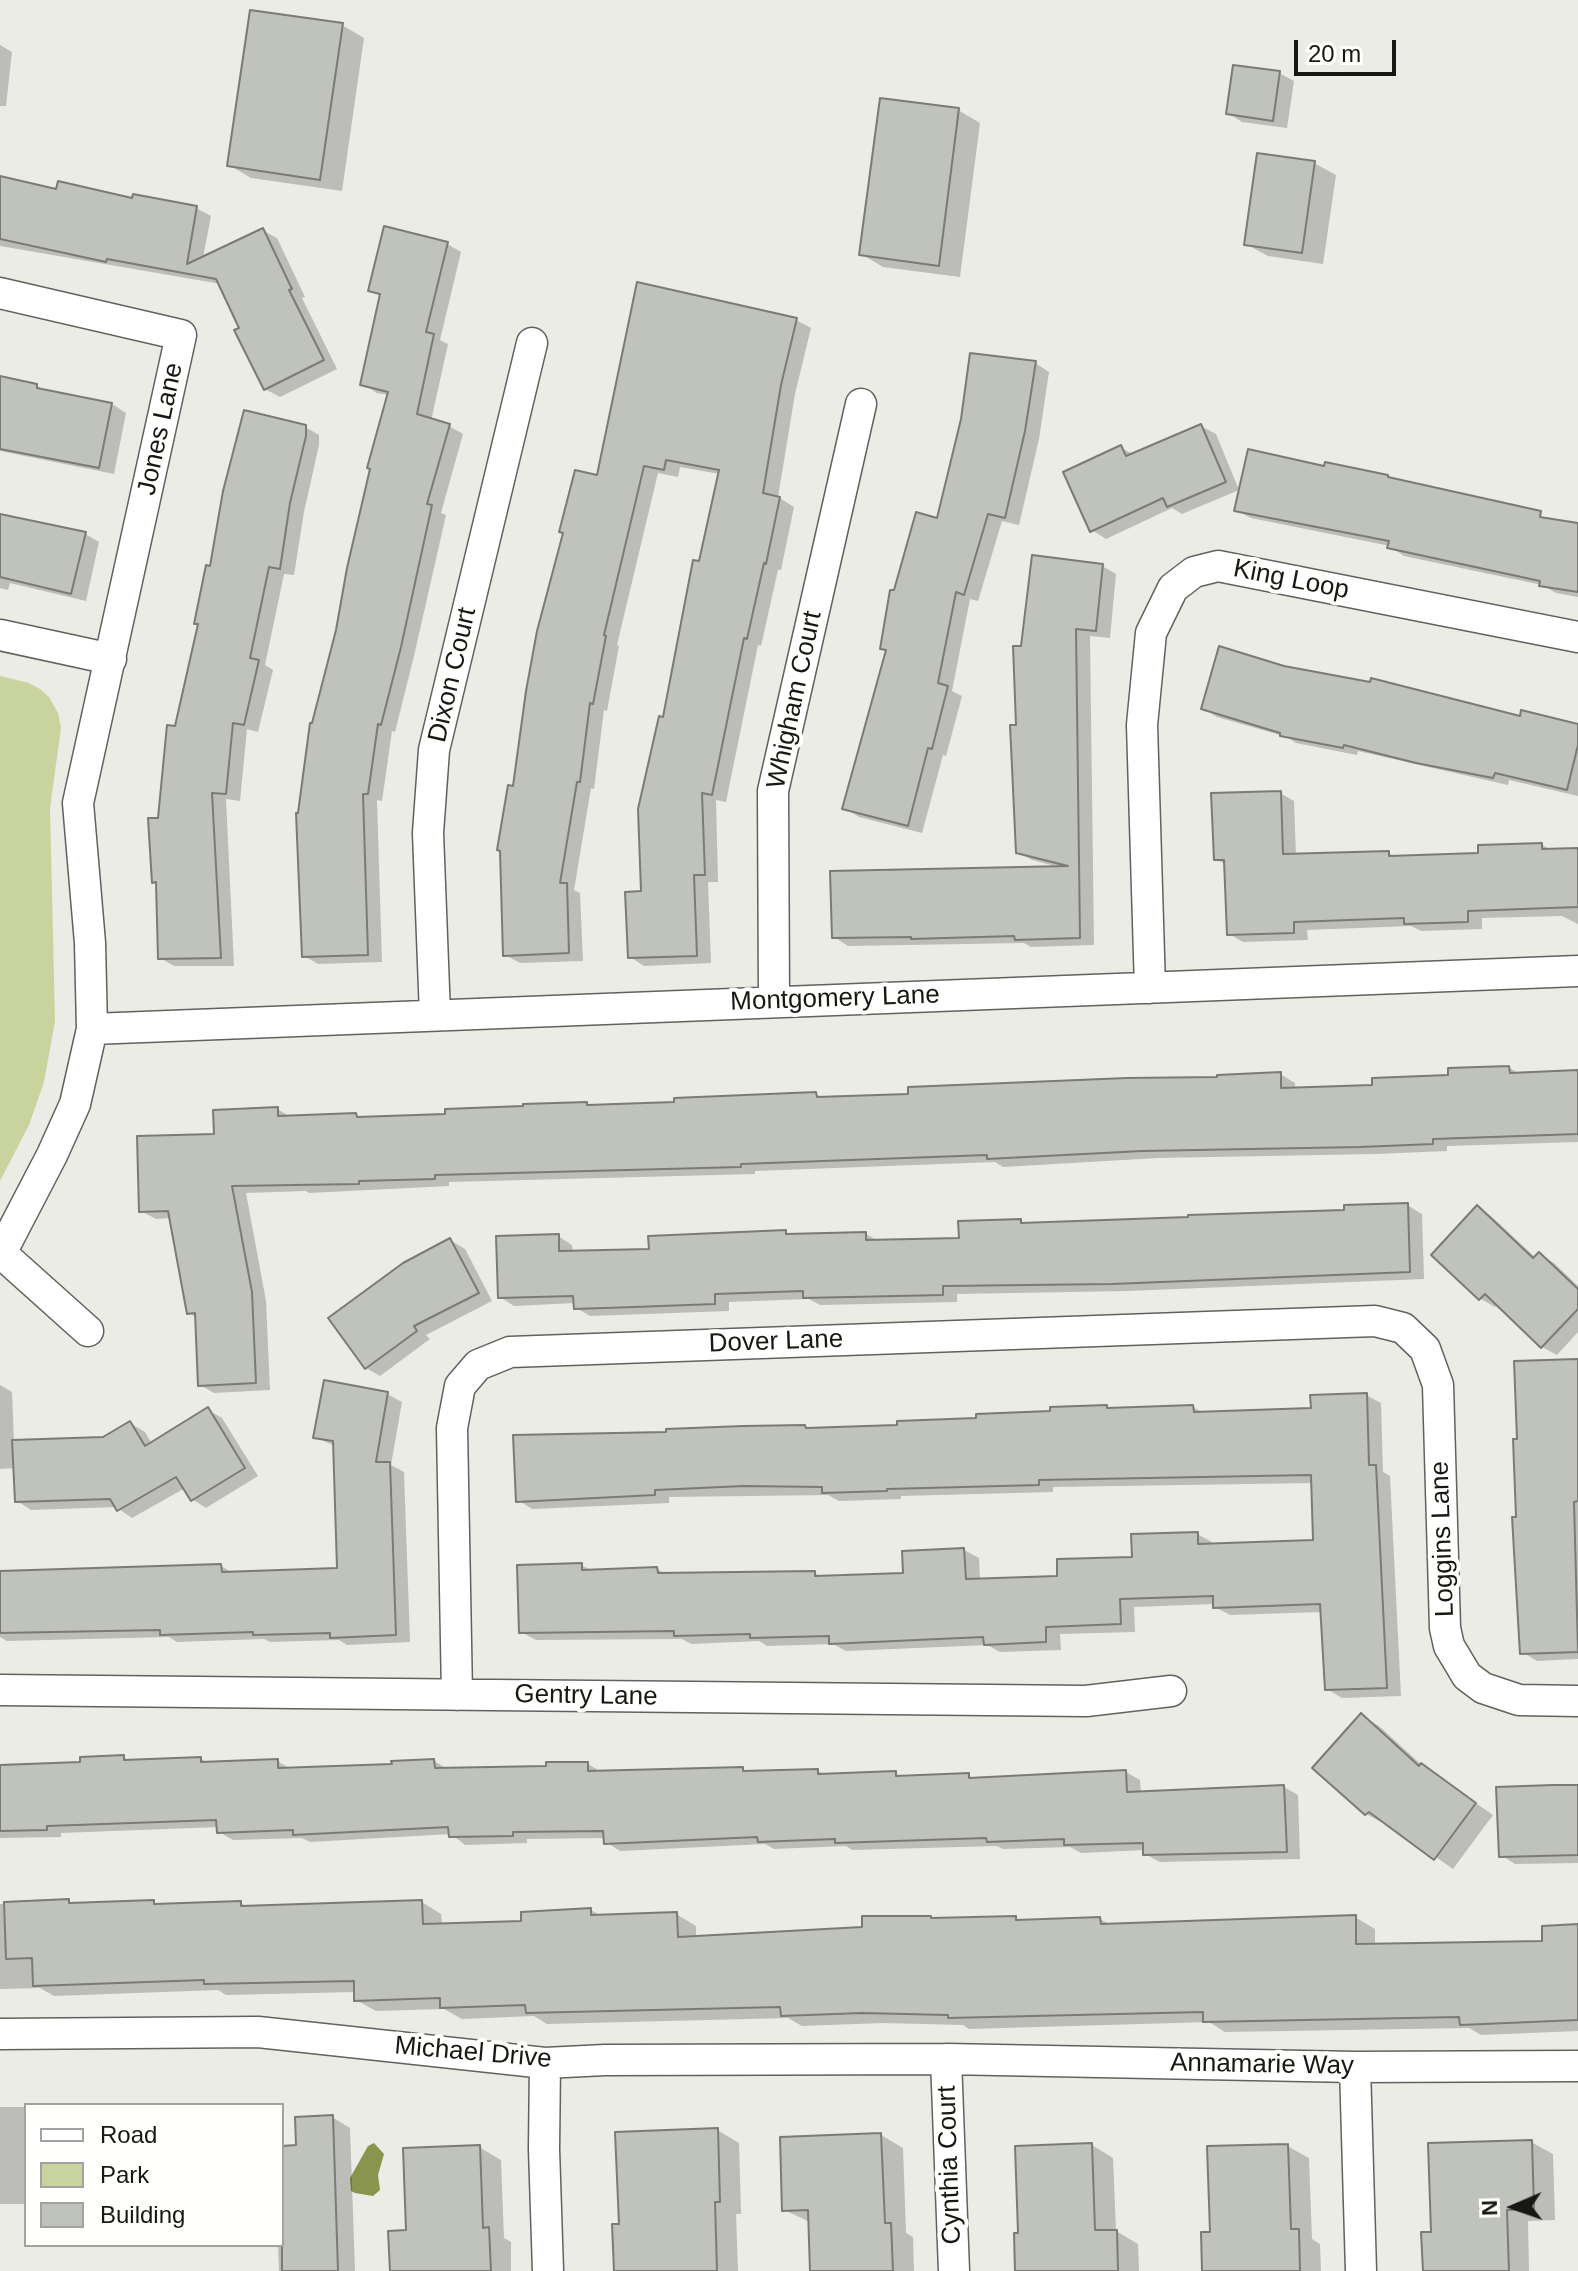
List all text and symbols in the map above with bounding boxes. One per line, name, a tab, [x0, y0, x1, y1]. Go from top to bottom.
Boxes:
scale bar	[1298, 24, 1400, 74]
text: 20 m	[1308, 40, 1361, 67]
street label: Jones Lane	[132, 360, 190, 498]
street label: King Loop	[1231, 554, 1351, 606]
street label: Dixon Court	[422, 605, 484, 745]
street label: Whigham Court	[761, 608, 829, 792]
street label: Montgomery Lane	[730, 980, 940, 1018]
street label: Dover Lane	[708, 1324, 844, 1360]
street label: Loggins Lane	[1425, 1460, 1461, 1618]
street label: Gentry Lane	[514, 1679, 658, 1713]
street label: Michael Drive	[393, 2031, 553, 2075]
street label: Annamarie Way	[1170, 2048, 1354, 2082]
street label: Cynthia Court	[932, 2085, 968, 2245]
legend	[24, 2103, 284, 2247]
text: Road	[100, 2121, 157, 2148]
text: Park	[100, 2161, 149, 2188]
north arrow	[1474, 2167, 1554, 2247]
text: N	[1477, 2199, 1502, 2216]
text: Building	[100, 2201, 185, 2228]

